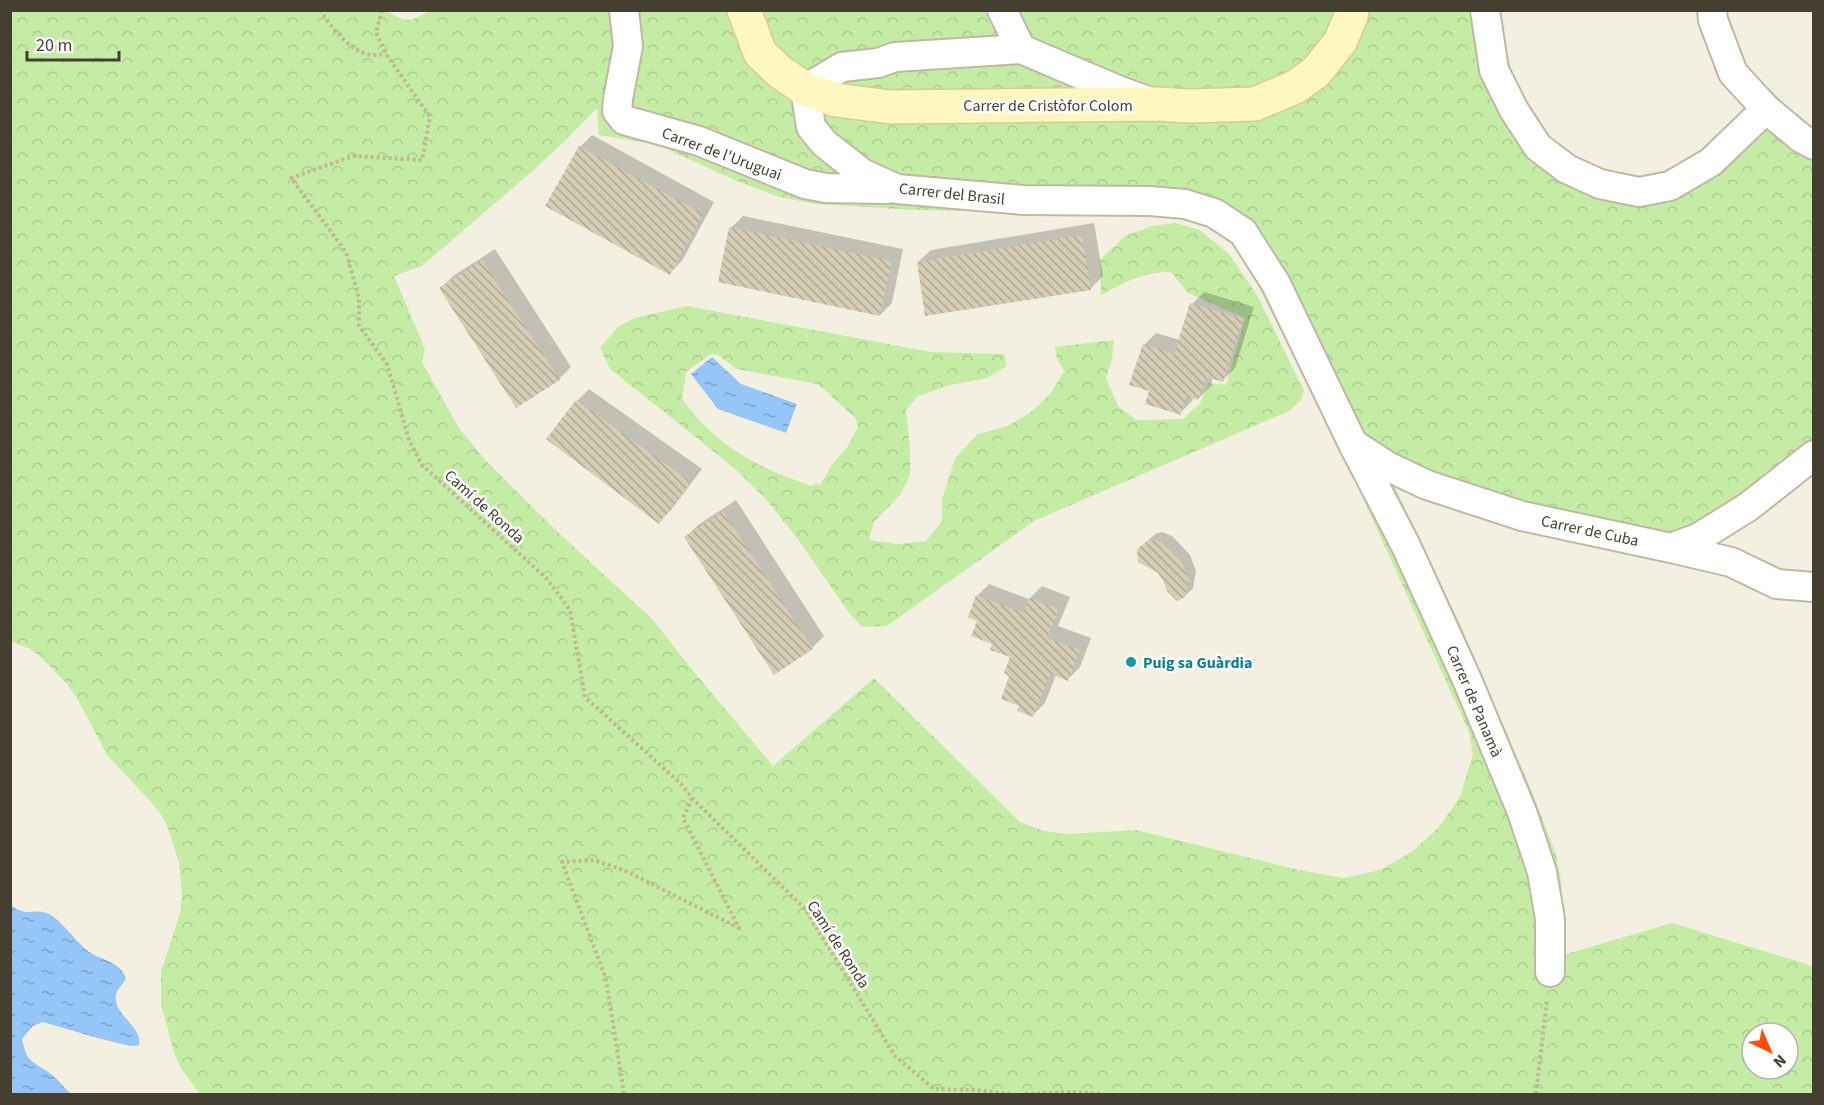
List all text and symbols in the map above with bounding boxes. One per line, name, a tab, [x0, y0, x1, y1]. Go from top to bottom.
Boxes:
scale bar	[27, 24, 118, 62]
text: 20 m	[36, 33, 72, 58]
street label: Carrer de Cristòfor Colom	[963, 95, 1133, 117]
street label: Carrer de l'Uruguai	[659, 122, 785, 186]
street label: Carrer del Brasil	[898, 177, 1006, 210]
street label: Camí de Ronda	[439, 465, 529, 549]
street label: Carrer de Cuba	[1539, 510, 1641, 552]
street label: Carrer de Panamà	[1441, 642, 1508, 761]
place label: Puig sa Guàrdia	[1143, 652, 1252, 674]
marker: Puig sa Guàrdia	[1124, 655, 1138, 669]
street label: Camí de Ronda	[801, 896, 875, 993]
north arrow	[1740, 1021, 1800, 1081]
text: N	[1768, 1049, 1791, 1073]

